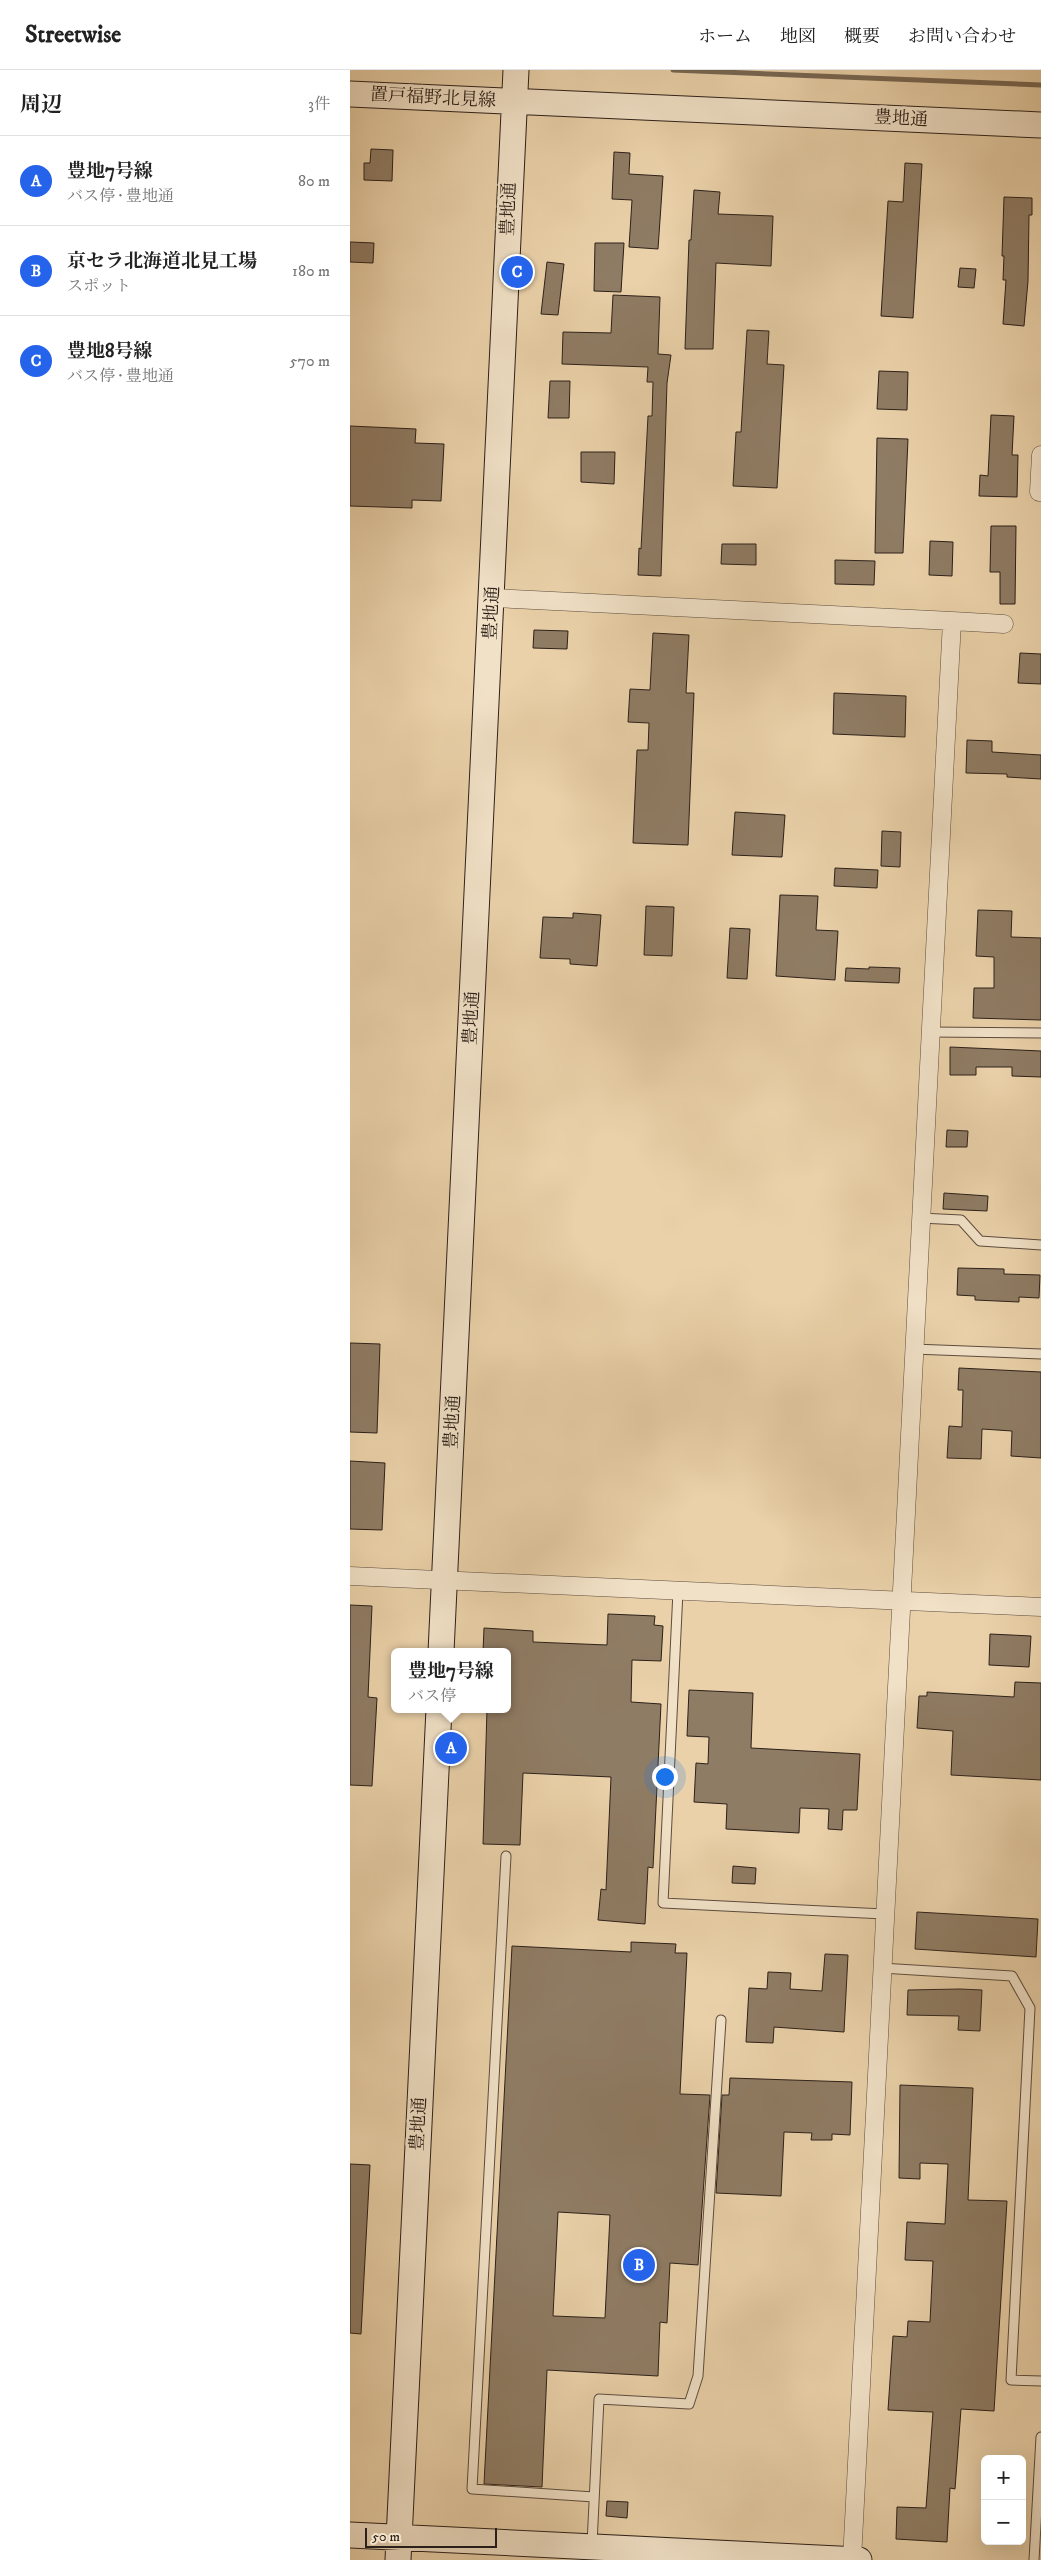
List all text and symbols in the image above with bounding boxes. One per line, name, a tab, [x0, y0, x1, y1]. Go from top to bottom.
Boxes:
text: Streetwise	[25, 20, 121, 50]
text: ホーム	[698, 26, 752, 48]
text: 地図	[780, 26, 816, 48]
text: 概要	[844, 26, 880, 48]
text: お問い合わせ	[908, 26, 1016, 48]
street label: 置戸福野北見線	[370, 84, 496, 112]
text: 周辺	[20, 92, 62, 118]
text: 3件	[308, 94, 330, 114]
street label: 豊地通	[873, 107, 929, 131]
text: 豊地7号線	[67, 160, 153, 183]
text: A	[31, 171, 41, 191]
text: 80 m	[298, 171, 330, 191]
street label: 豊地通	[497, 182, 521, 236]
text: バス停 · 豊地通	[67, 186, 174, 206]
text: 京セラ北海道北見工場	[67, 250, 257, 273]
pin: C	[501, 253, 533, 291]
text: B	[31, 261, 41, 281]
text: 180 m	[292, 261, 330, 281]
text: スポット	[67, 276, 131, 296]
text: 豊地8号線	[67, 340, 153, 363]
text: C	[31, 351, 41, 371]
text: 570 m	[290, 351, 330, 371]
text: バス停 · 豊地通	[67, 366, 174, 386]
street label: 豊地通	[480, 585, 504, 641]
street label: 豊地通	[460, 990, 484, 1046]
street label: 豊地通	[441, 1394, 465, 1450]
popup	[391, 1648, 511, 1713]
text: 豊地7号線	[408, 1660, 494, 1683]
text: バス停	[408, 1686, 456, 1706]
pin: A	[435, 1729, 467, 1767]
your location	[652, 1764, 678, 1790]
street label: 豊地通	[407, 2096, 431, 2152]
pin: B	[623, 2246, 655, 2284]
map controls	[981, 2455, 1026, 2545]
button: +	[981, 2455, 1026, 2500]
button: −	[981, 2500, 1026, 2545]
scale bar	[365, 2525, 498, 2548]
text: 50 m	[372, 2528, 400, 2546]

